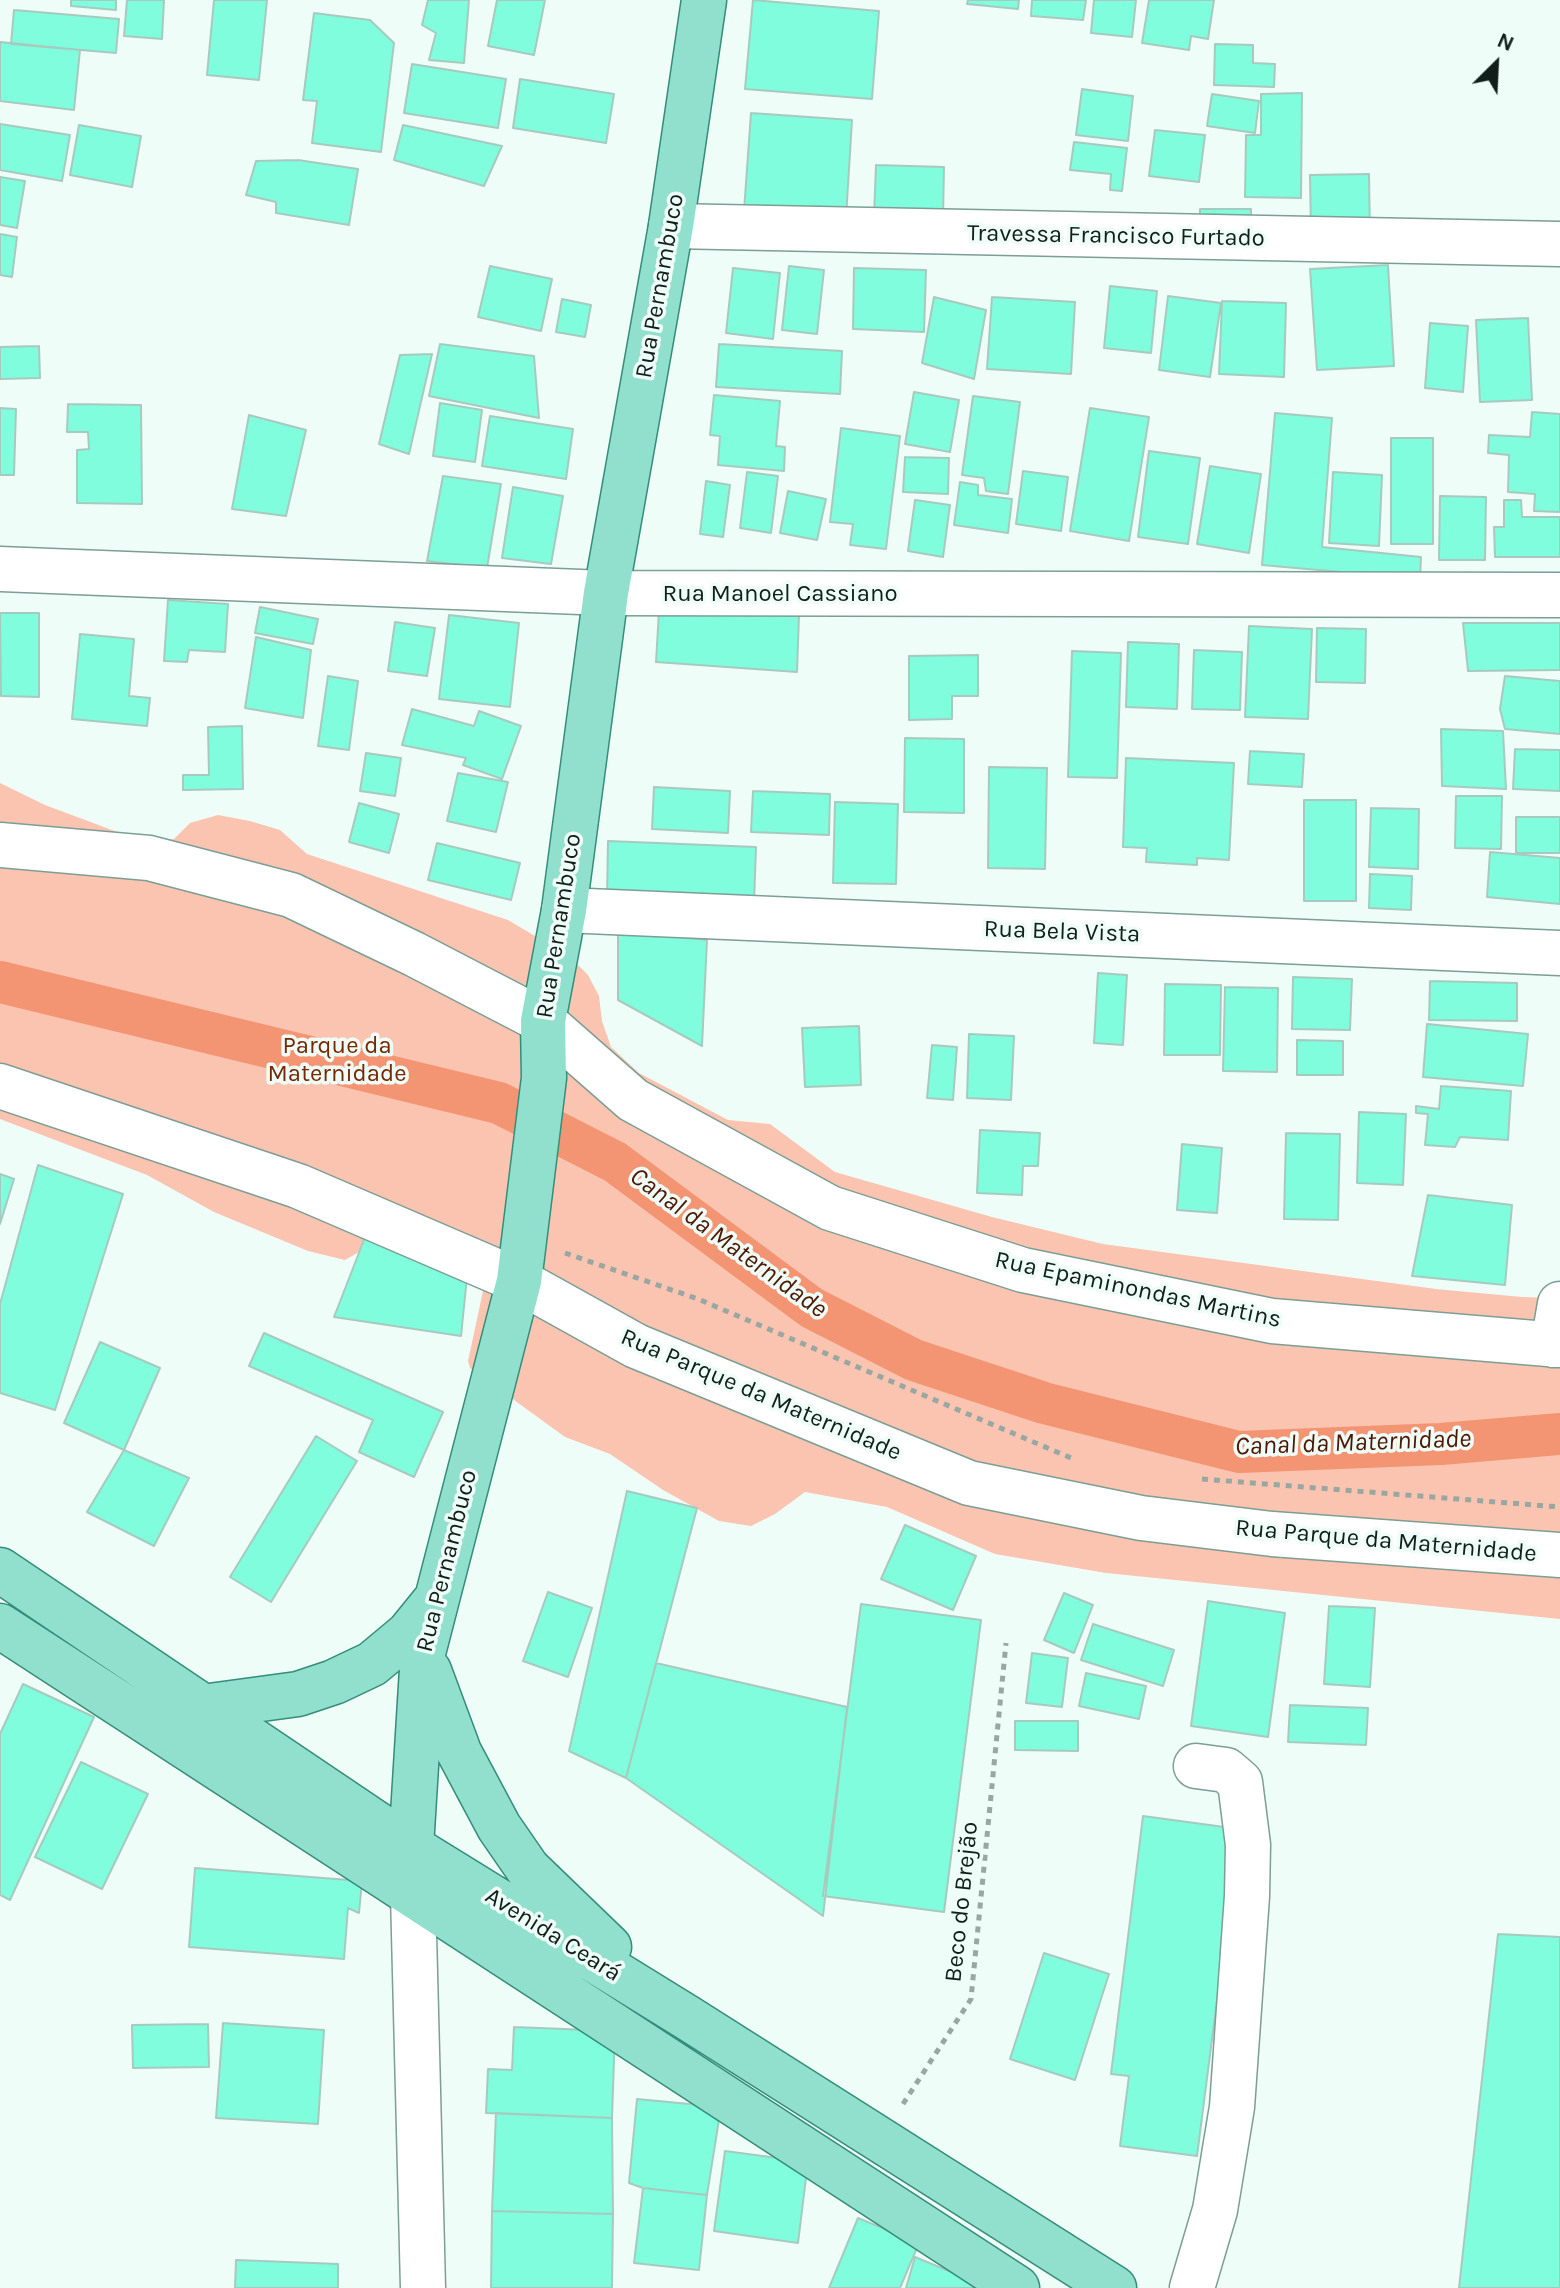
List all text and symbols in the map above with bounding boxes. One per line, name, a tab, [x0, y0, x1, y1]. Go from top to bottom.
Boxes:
north arrow	[1456, 24, 1536, 104]
text: N	[1493, 27, 1518, 57]
street label: Rua Pernambuco	[630, 192, 690, 380]
street label: Travessa Francisco Furtado	[967, 219, 1265, 253]
street label: Rua Manoel Cassiano	[662, 580, 898, 608]
street label: Rua Pernambuco	[530, 831, 588, 1021]
street label: Rua Bela Vista	[983, 915, 1141, 949]
park label: Parque da Maternidade	[267, 1032, 407, 1088]
water label: Canal da Maternidade	[623, 1161, 833, 1325]
street label: Rua Epaminondas Martins	[992, 1246, 1284, 1334]
street label: Rua Parque da Maternidade	[616, 1323, 906, 1467]
water label: Canal da Maternidade	[1234, 1423, 1472, 1463]
street label: Rua Pernambuco	[410, 1467, 484, 1655]
street label: Rua Parque da Maternidade	[1234, 1513, 1538, 1569]
street label: Beco do Brejão	[939, 1820, 985, 1984]
street label: Avenida Ceará	[480, 1882, 626, 1988]

